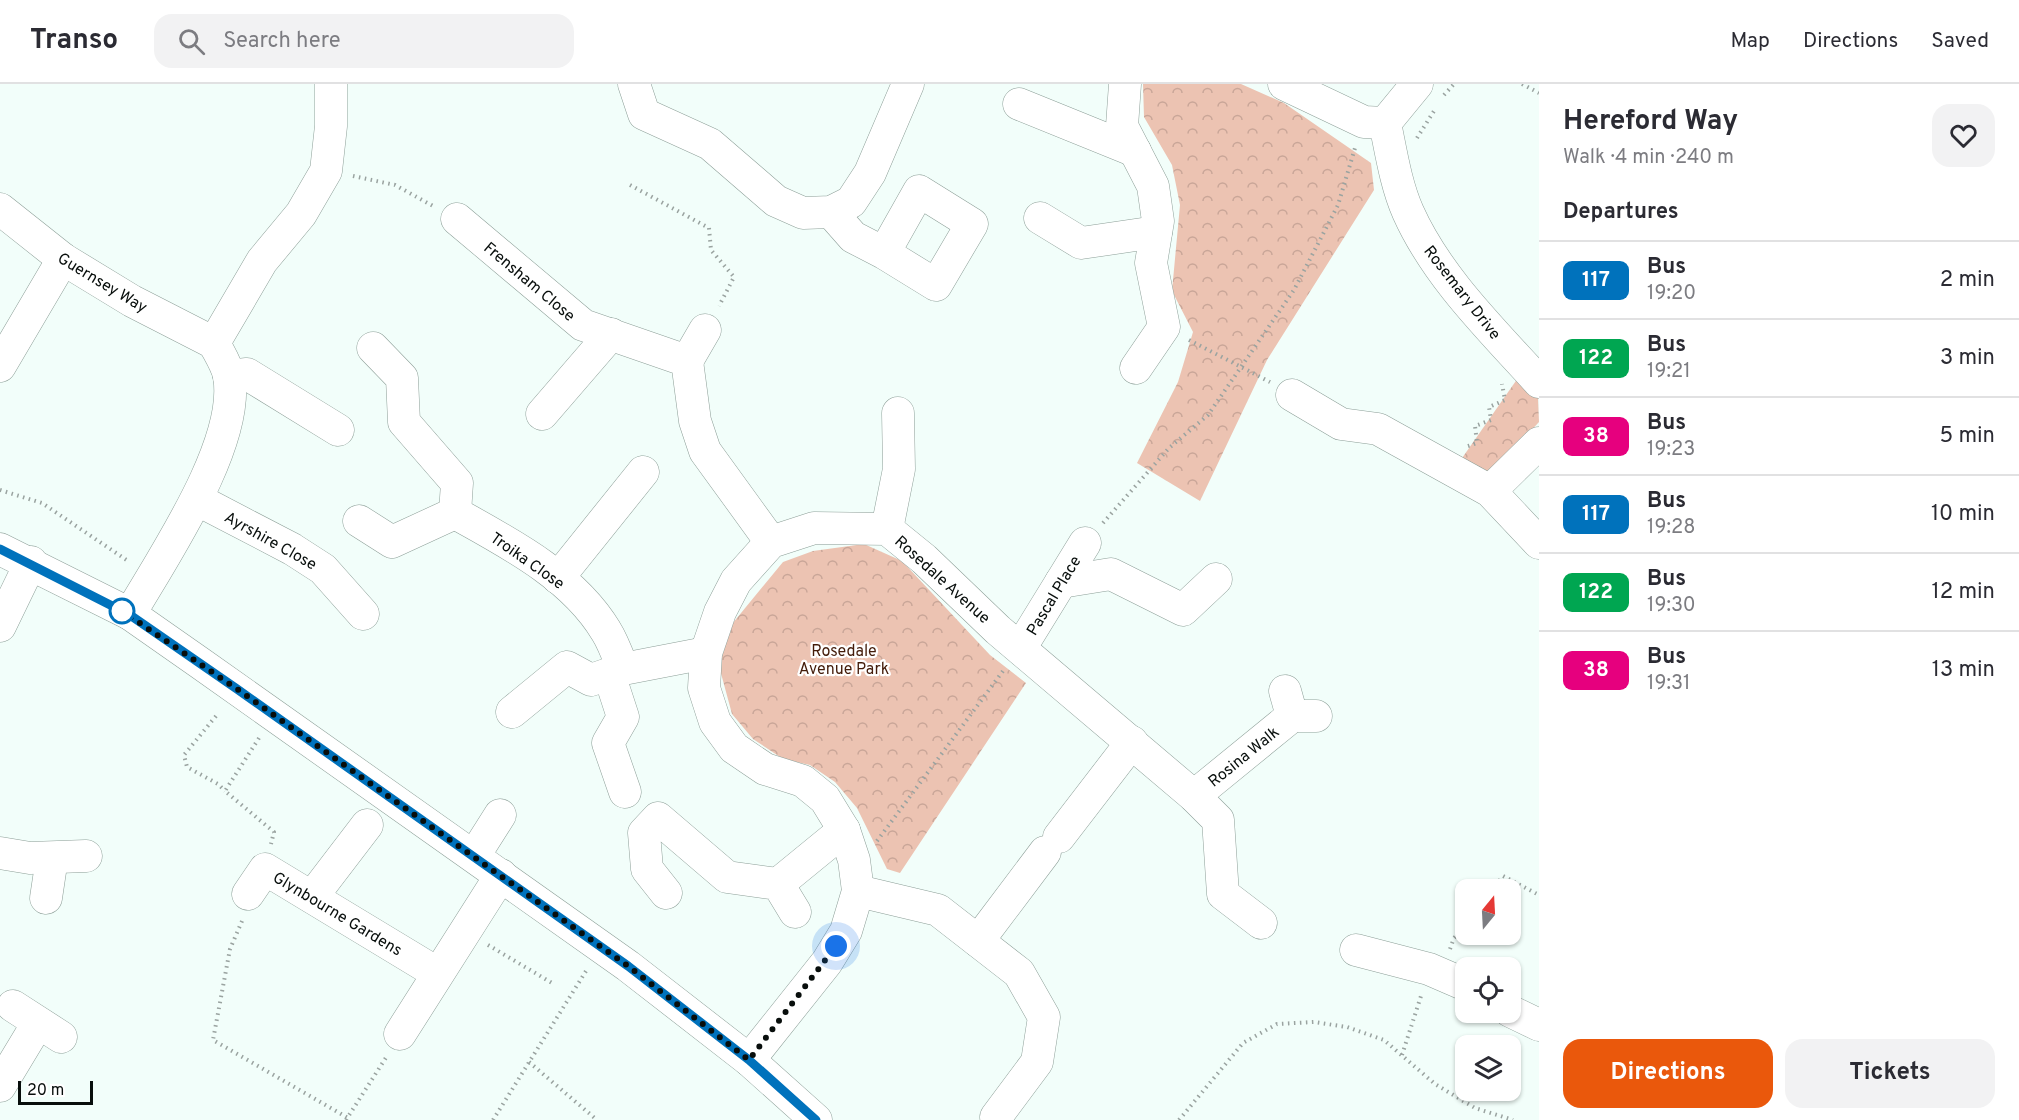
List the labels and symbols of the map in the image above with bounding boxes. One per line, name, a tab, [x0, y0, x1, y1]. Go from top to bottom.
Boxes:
street label: Frensham Close	[479, 238, 578, 327]
street label: Rosemary Drive	[1418, 242, 1504, 344]
street label: Guernsey Way	[53, 249, 151, 318]
street label: Ayrshire Close	[220, 508, 320, 575]
street label: Troika Close	[486, 529, 568, 595]
street label: Rosedale Avenue	[890, 532, 994, 629]
street label: Pascal Place	[1023, 553, 1086, 639]
unlabelled marker	[109, 598, 135, 624]
park label: Rosedale Avenue Park	[799, 642, 889, 680]
street label: Rosina Walk	[1205, 723, 1284, 792]
street label: Glynbourne Gardens	[269, 868, 405, 961]
north arrow	[1455, 879, 1521, 945]
your location	[821, 931, 851, 961]
scale bar	[18, 1078, 93, 1106]

